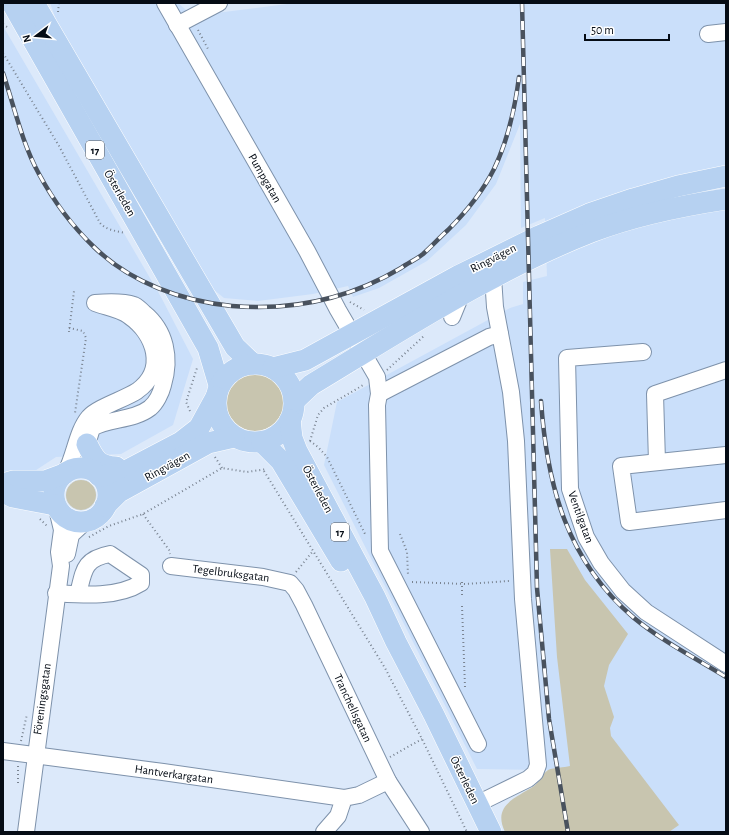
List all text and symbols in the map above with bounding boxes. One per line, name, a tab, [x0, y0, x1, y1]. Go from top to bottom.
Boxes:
north arrow	[16, 16, 56, 56]
scale bar	[585, 16, 669, 42]
text: 50 m	[591, 24, 614, 36]
text: N	[21, 33, 33, 44]
road number: 17	[86, 141, 104, 159]
street label: Pumpgatan	[246, 151, 284, 205]
street label: Österleden	[102, 167, 139, 218]
street label: Ringvägen	[468, 241, 518, 275]
street label: Ringvägen	[142, 449, 192, 483]
street label: Österleden	[301, 463, 336, 515]
street label: Ventilgatan	[566, 489, 596, 545]
road number: 17	[331, 523, 349, 541]
street label: Tegelbruksgatan	[192, 562, 270, 584]
street label: Föreningsgatan	[31, 662, 53, 736]
street label: Tranchellsgatan	[332, 672, 374, 744]
street label: Österleden	[448, 754, 483, 806]
street label: Hantverkargatan	[134, 763, 214, 785]

